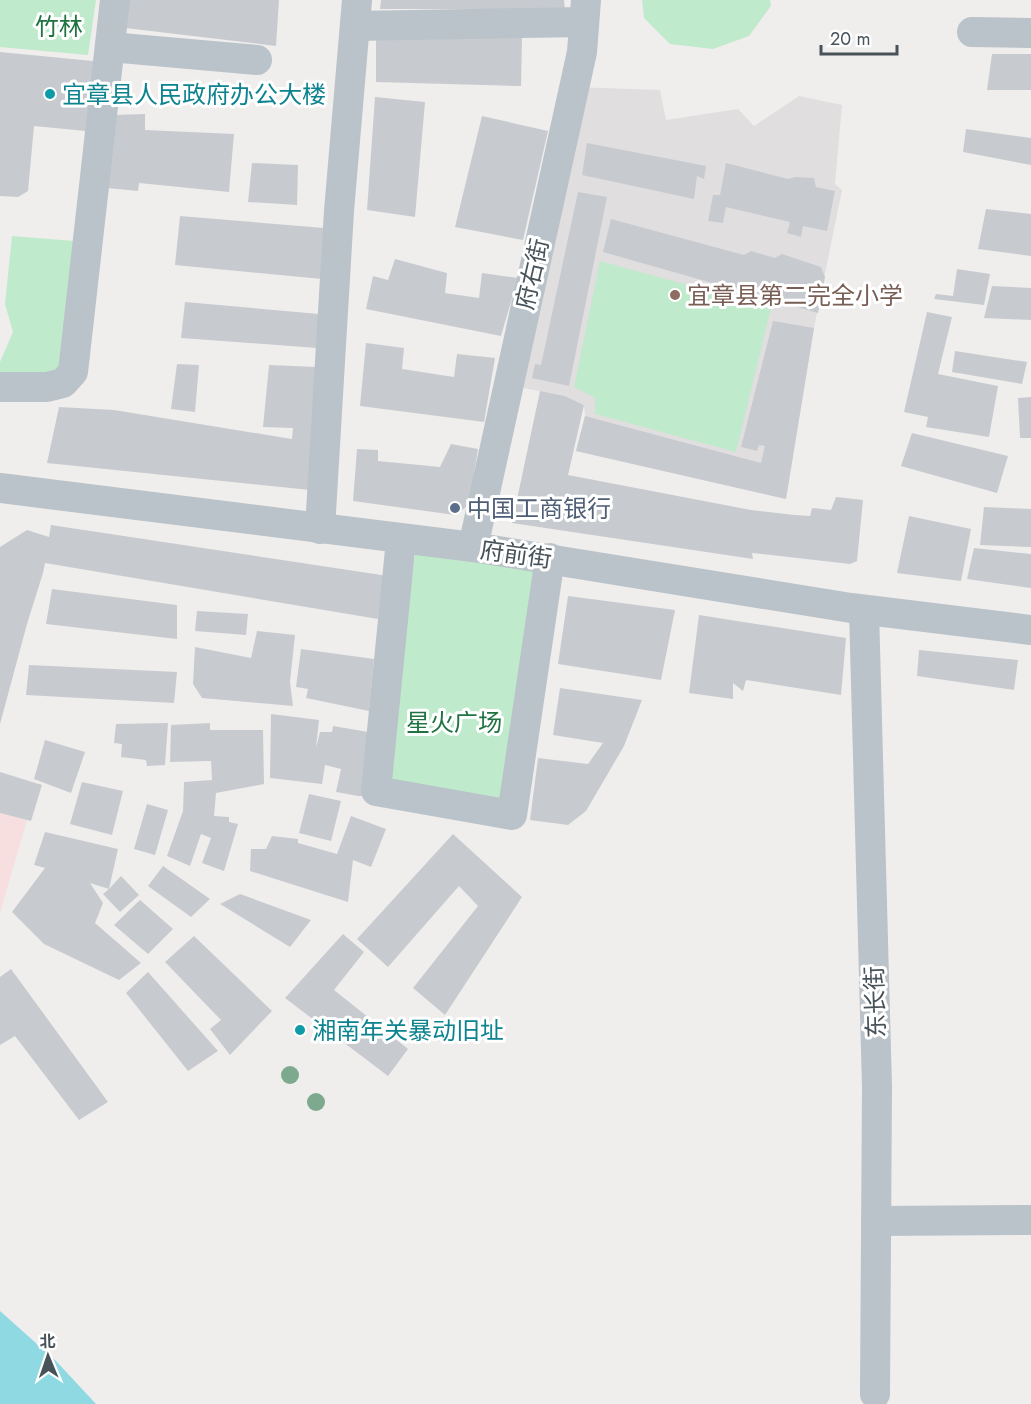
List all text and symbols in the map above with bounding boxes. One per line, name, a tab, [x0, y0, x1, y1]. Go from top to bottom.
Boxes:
park label: 竹林	[35, 9, 83, 44]
scale bar	[821, 18, 898, 56]
text: 20 m	[830, 26, 870, 52]
place label: 宜章县人民政府办公大楼	[62, 77, 326, 112]
marker: 宜章县人民政府办公大楼	[43, 87, 57, 101]
street label: 府右街	[507, 235, 557, 313]
place label: 宜章县第二完全小学	[687, 278, 903, 313]
marker: 宜章县第二完全小学	[668, 288, 682, 302]
place label: 中国工商银行	[467, 491, 611, 526]
marker: 中国工商银行	[448, 501, 462, 515]
street label: 府前街	[478, 532, 554, 576]
park label: 星火广场	[406, 705, 502, 740]
street label: 东长街	[856, 965, 894, 1039]
place label: 湘南年关暴动旧址	[312, 1013, 504, 1048]
marker: 湘南年关暴动旧址	[293, 1023, 307, 1037]
north arrow	[18, 1326, 78, 1386]
text: 北	[39, 1330, 56, 1353]

